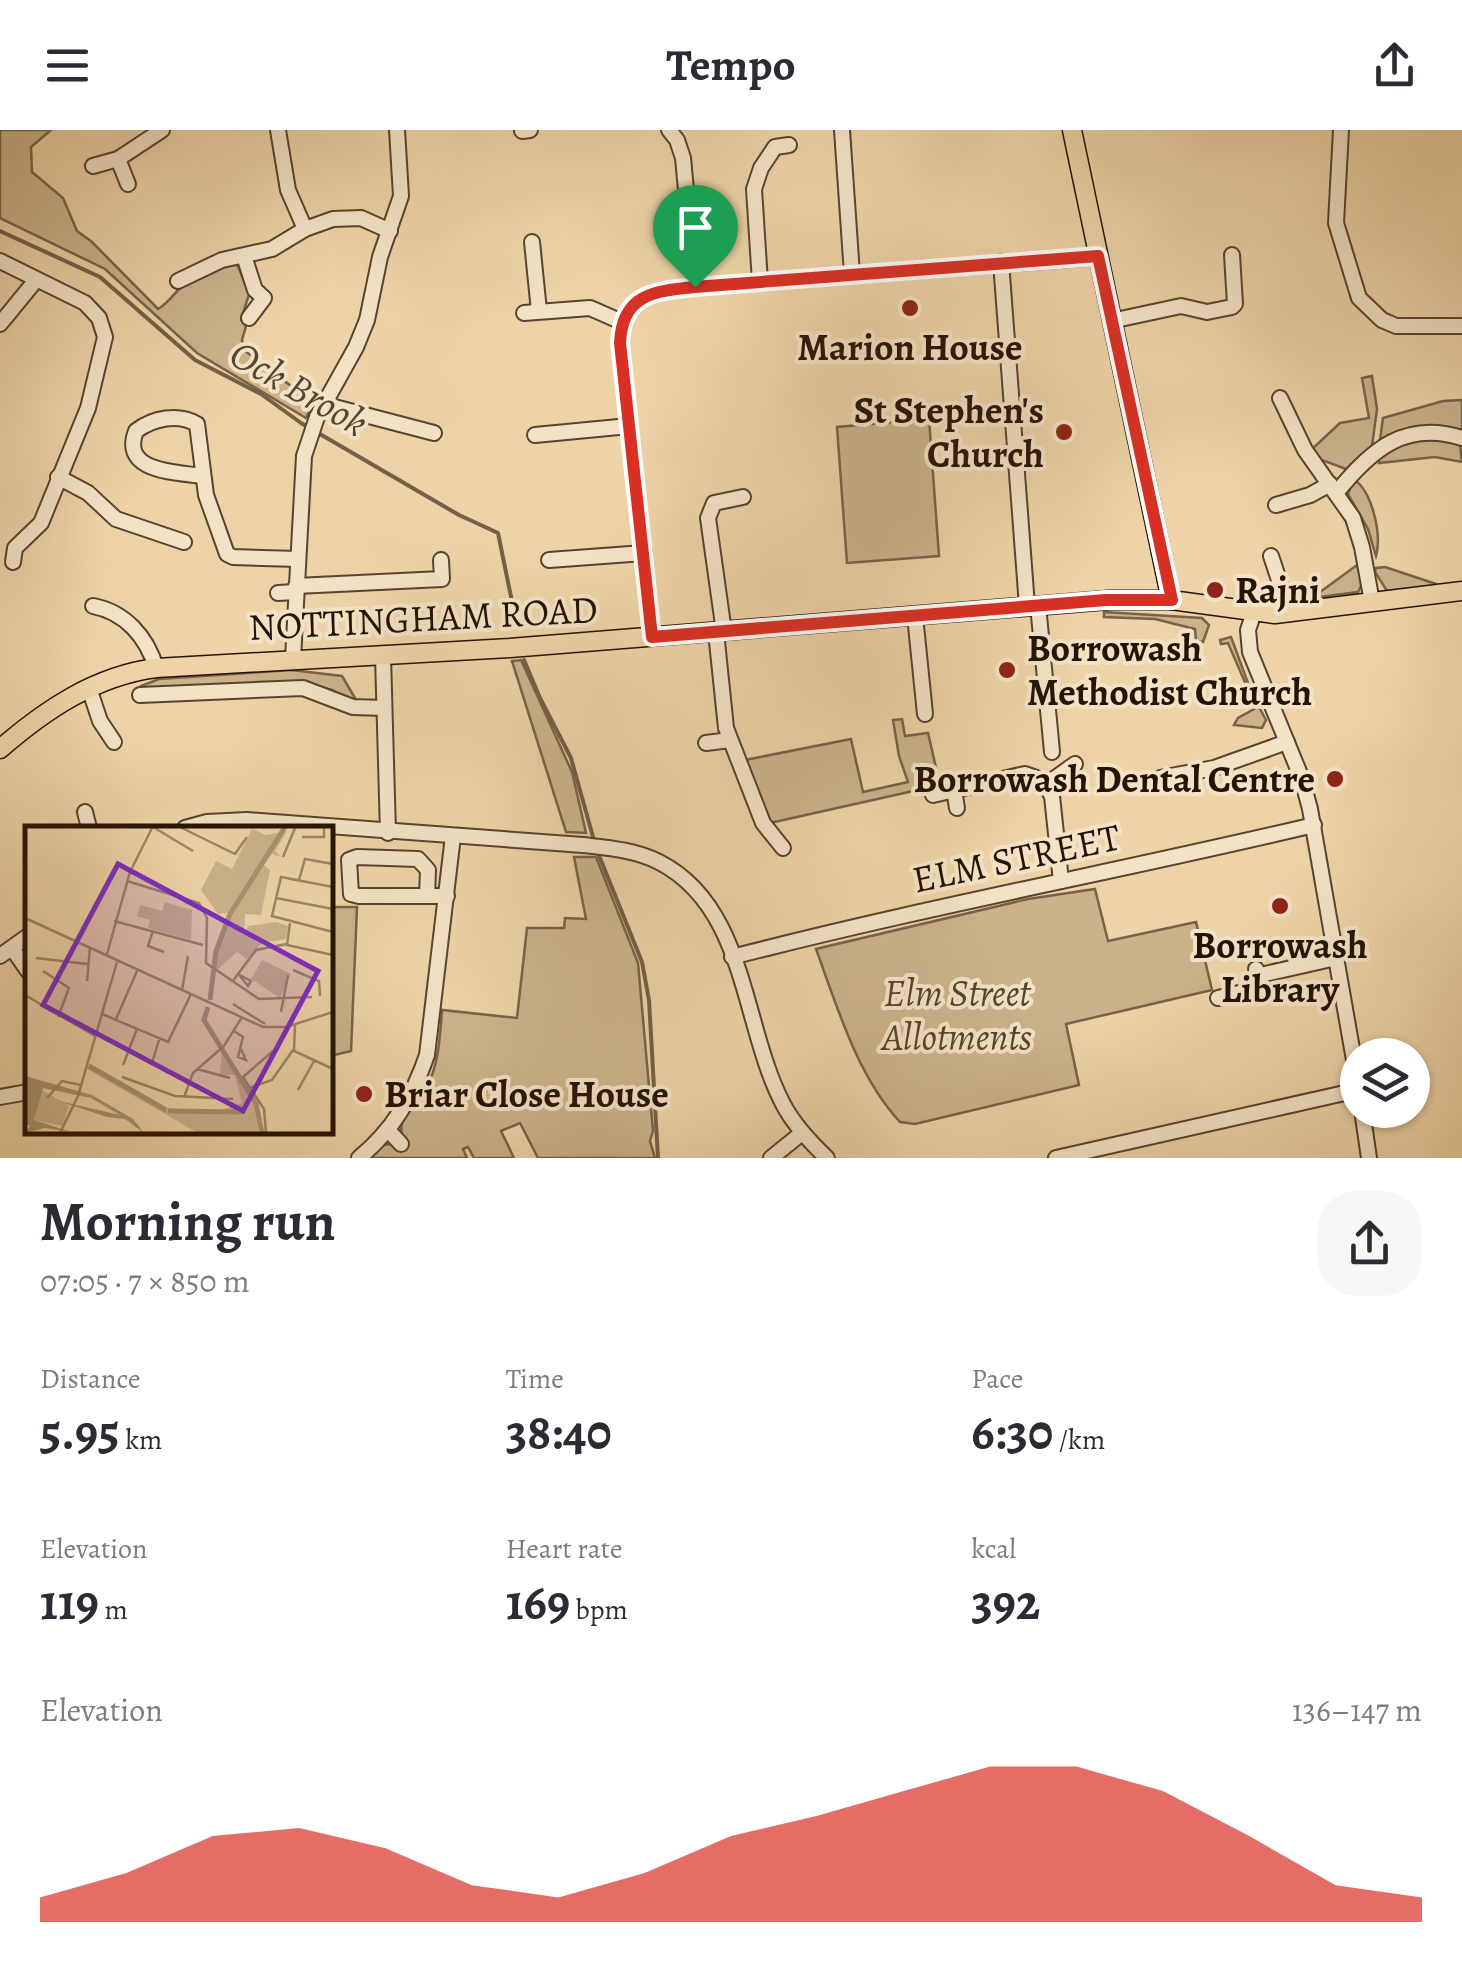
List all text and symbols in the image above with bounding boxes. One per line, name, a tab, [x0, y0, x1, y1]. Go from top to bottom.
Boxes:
text: Tempo	[666, 34, 796, 96]
icon: menu	[40, 38, 95, 93]
icon: share	[1367, 38, 1422, 93]
pin	[653, 185, 738, 288]
icon: arrive	[668, 200, 723, 255]
marker: Marion House	[899, 297, 921, 319]
place label: Marion House	[797, 321, 1023, 373]
water label: Ock Brook	[220, 326, 378, 450]
place label: St Stephen's Church	[854, 384, 1044, 480]
marker: St Stephen's Church	[1053, 421, 1075, 443]
place label: Rajni	[1235, 564, 1320, 616]
marker: Rajni	[1204, 579, 1226, 601]
street label: NOTTINGHAM ROAD	[247, 583, 599, 653]
place label: Borrowash Methodist Church	[1027, 622, 1312, 718]
marker: Borrowash Methodist Church	[996, 659, 1018, 681]
place label: Borrowash Dental Centre	[913, 753, 1315, 805]
marker: Borrowash Dental Centre	[1324, 768, 1346, 790]
street label: ELM STREET	[907, 811, 1125, 905]
inset map	[25, 826, 332, 1133]
marker: Borrowash Library	[1269, 895, 1291, 917]
place label: Borrowash Library	[1192, 919, 1368, 1015]
park label: Elm Street Allotments	[880, 967, 1032, 1063]
map controls	[1340, 1038, 1430, 1128]
button: layers	[1340, 1038, 1430, 1128]
place label: Briar Close House	[384, 1068, 669, 1120]
marker: Briar Close House	[353, 1083, 375, 1105]
text: Morning run	[40, 1184, 335, 1259]
button: share	[1317, 1191, 1422, 1296]
text: 07:05 · 7 × 850 m	[40, 1259, 250, 1303]
text: Distance	[40, 1360, 140, 1398]
text: Time	[506, 1360, 564, 1398]
text: Pace	[971, 1360, 1023, 1398]
text: 5.95	[40, 1398, 120, 1466]
text: 38:40	[506, 1398, 612, 1466]
text: 6:30	[971, 1398, 1053, 1466]
text: km	[120, 1421, 162, 1459]
text: /km	[1053, 1421, 1105, 1459]
text: Elevation	[40, 1530, 147, 1568]
text: Heart rate	[506, 1530, 623, 1568]
text: kcal	[971, 1530, 1016, 1568]
text: 119	[40, 1568, 99, 1636]
text: 169	[506, 1568, 570, 1636]
text: 392	[971, 1568, 1040, 1636]
text: m	[99, 1591, 128, 1629]
text: bpm	[570, 1591, 628, 1629]
text: Elevation	[40, 1688, 163, 1732]
text: 136–147 m	[1292, 1688, 1422, 1732]

